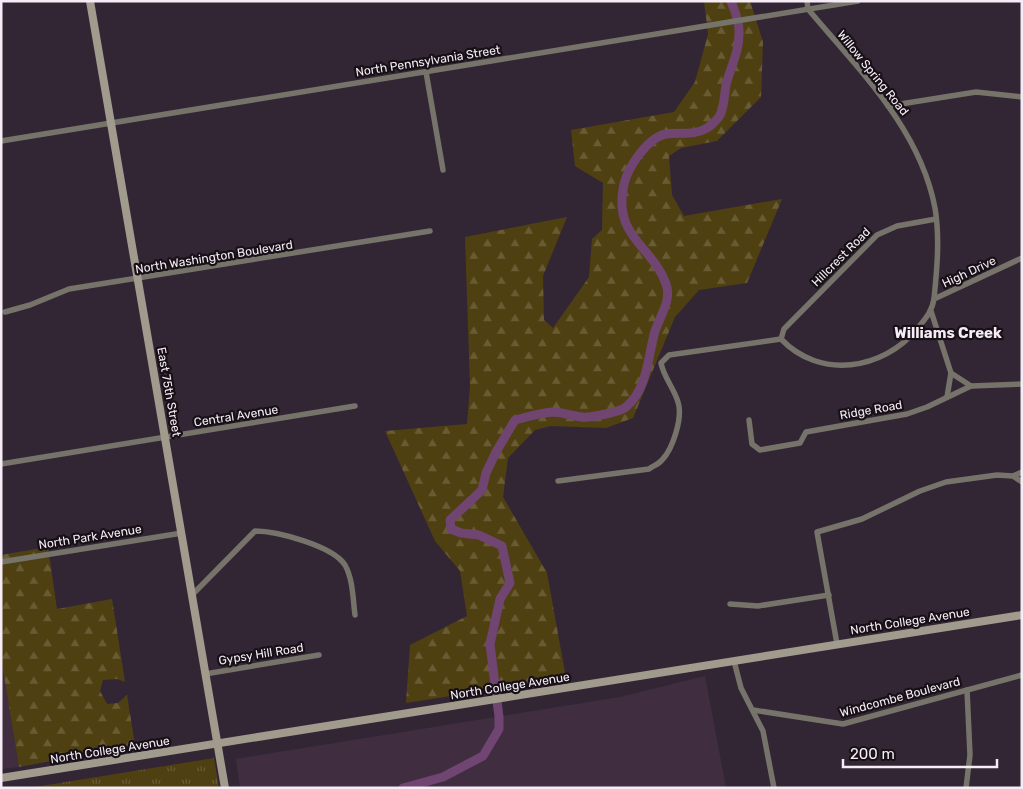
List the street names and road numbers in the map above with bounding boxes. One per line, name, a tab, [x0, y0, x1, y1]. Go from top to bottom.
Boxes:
street label: Willow Spring Road	[834, 28, 912, 118]
street label: North Pennsylvania Street	[355, 43, 502, 79]
street label: Hillcrest Road	[809, 225, 873, 289]
street label: North Washington Boulevard	[134, 238, 294, 276]
street label: High Drive	[940, 253, 998, 291]
street label: East 75th Street	[154, 346, 184, 438]
street label: Ridge Road	[839, 398, 903, 422]
street label: Central Avenue	[193, 402, 279, 430]
street label: North Park Avenue	[37, 522, 143, 552]
street label: North College Avenue	[849, 605, 971, 637]
street label: Gypsy Hill Road	[218, 640, 304, 668]
street label: North College Avenue	[449, 670, 571, 702]
street label: Windcombe Boulevard	[838, 674, 962, 720]
street label: North College Avenue	[49, 734, 171, 766]

